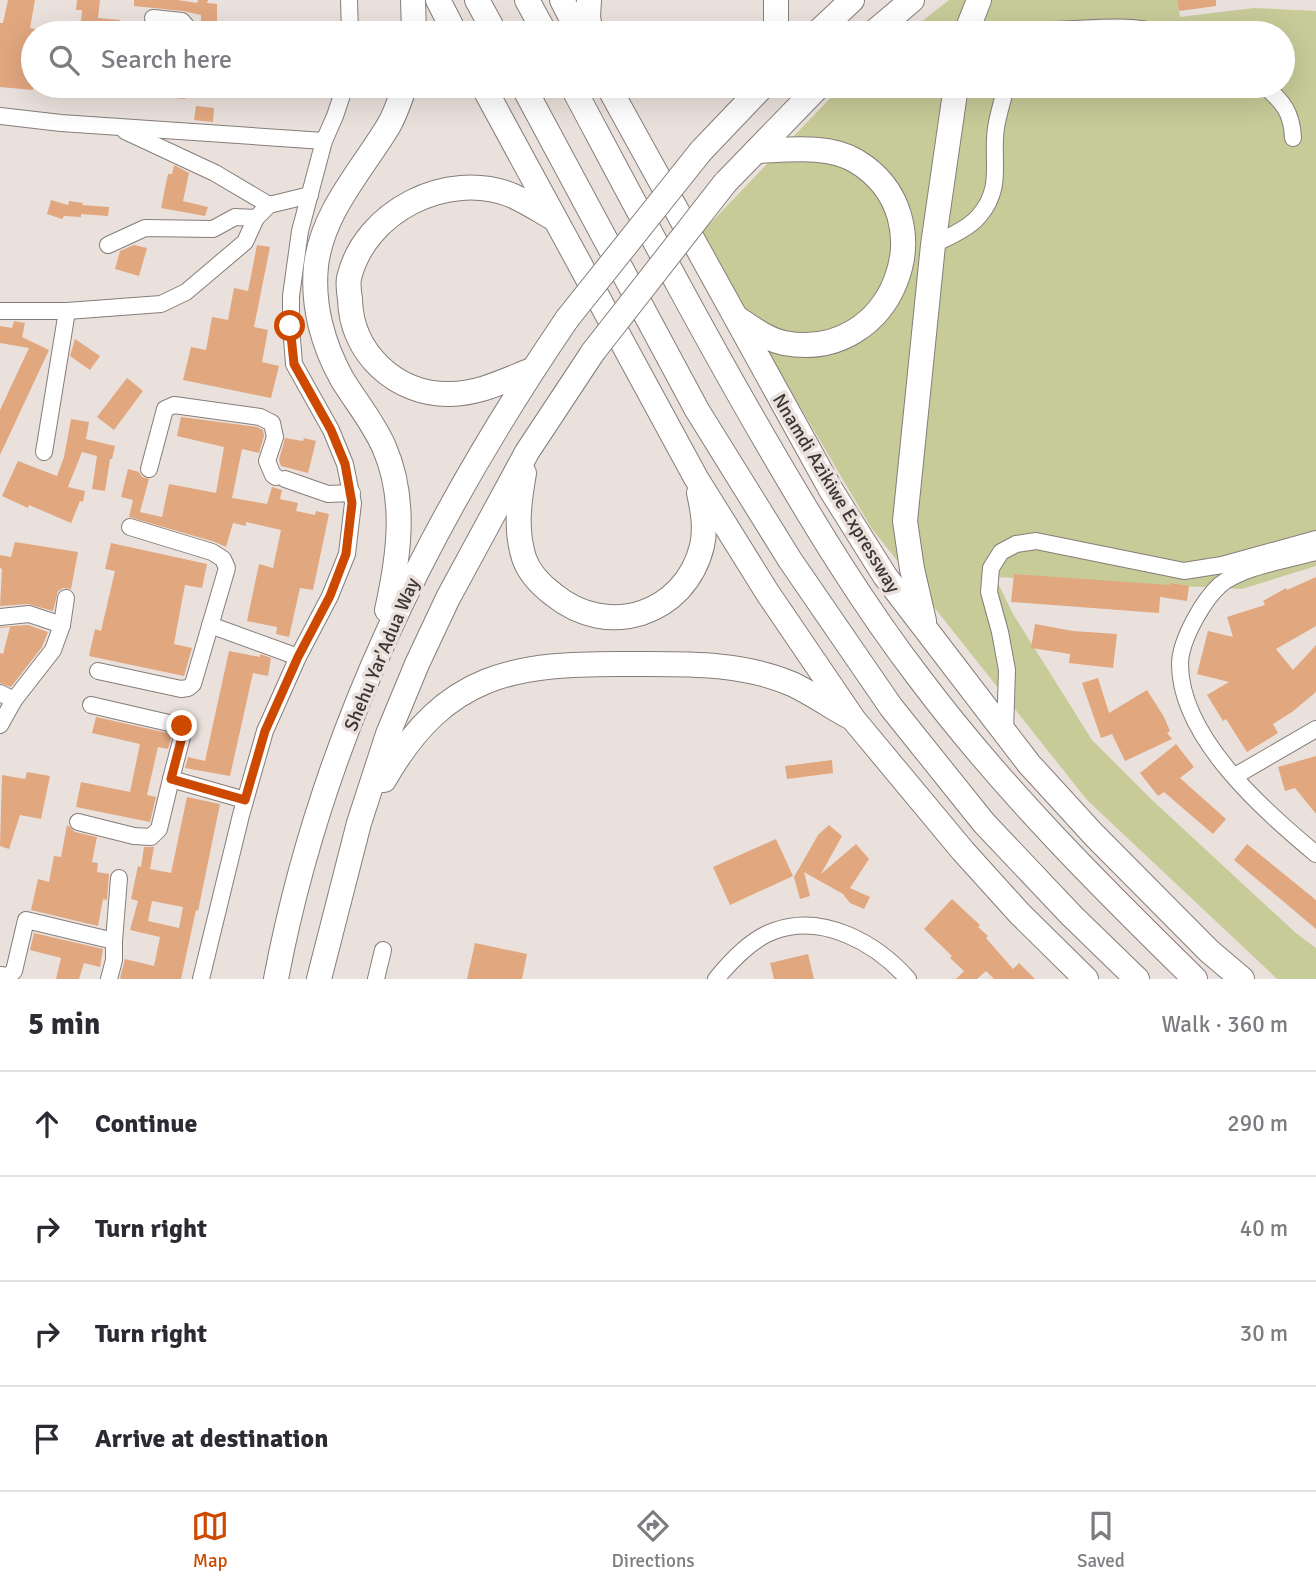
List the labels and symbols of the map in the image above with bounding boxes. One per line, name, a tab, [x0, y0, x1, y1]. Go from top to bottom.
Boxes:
route start	[274, 310, 305, 341]
street label: Nnamdi Azikiwe Expressway	[767, 389, 905, 598]
street label: Shehu Yar'Adua Way	[339, 574, 425, 735]
route end	[166, 710, 197, 741]

